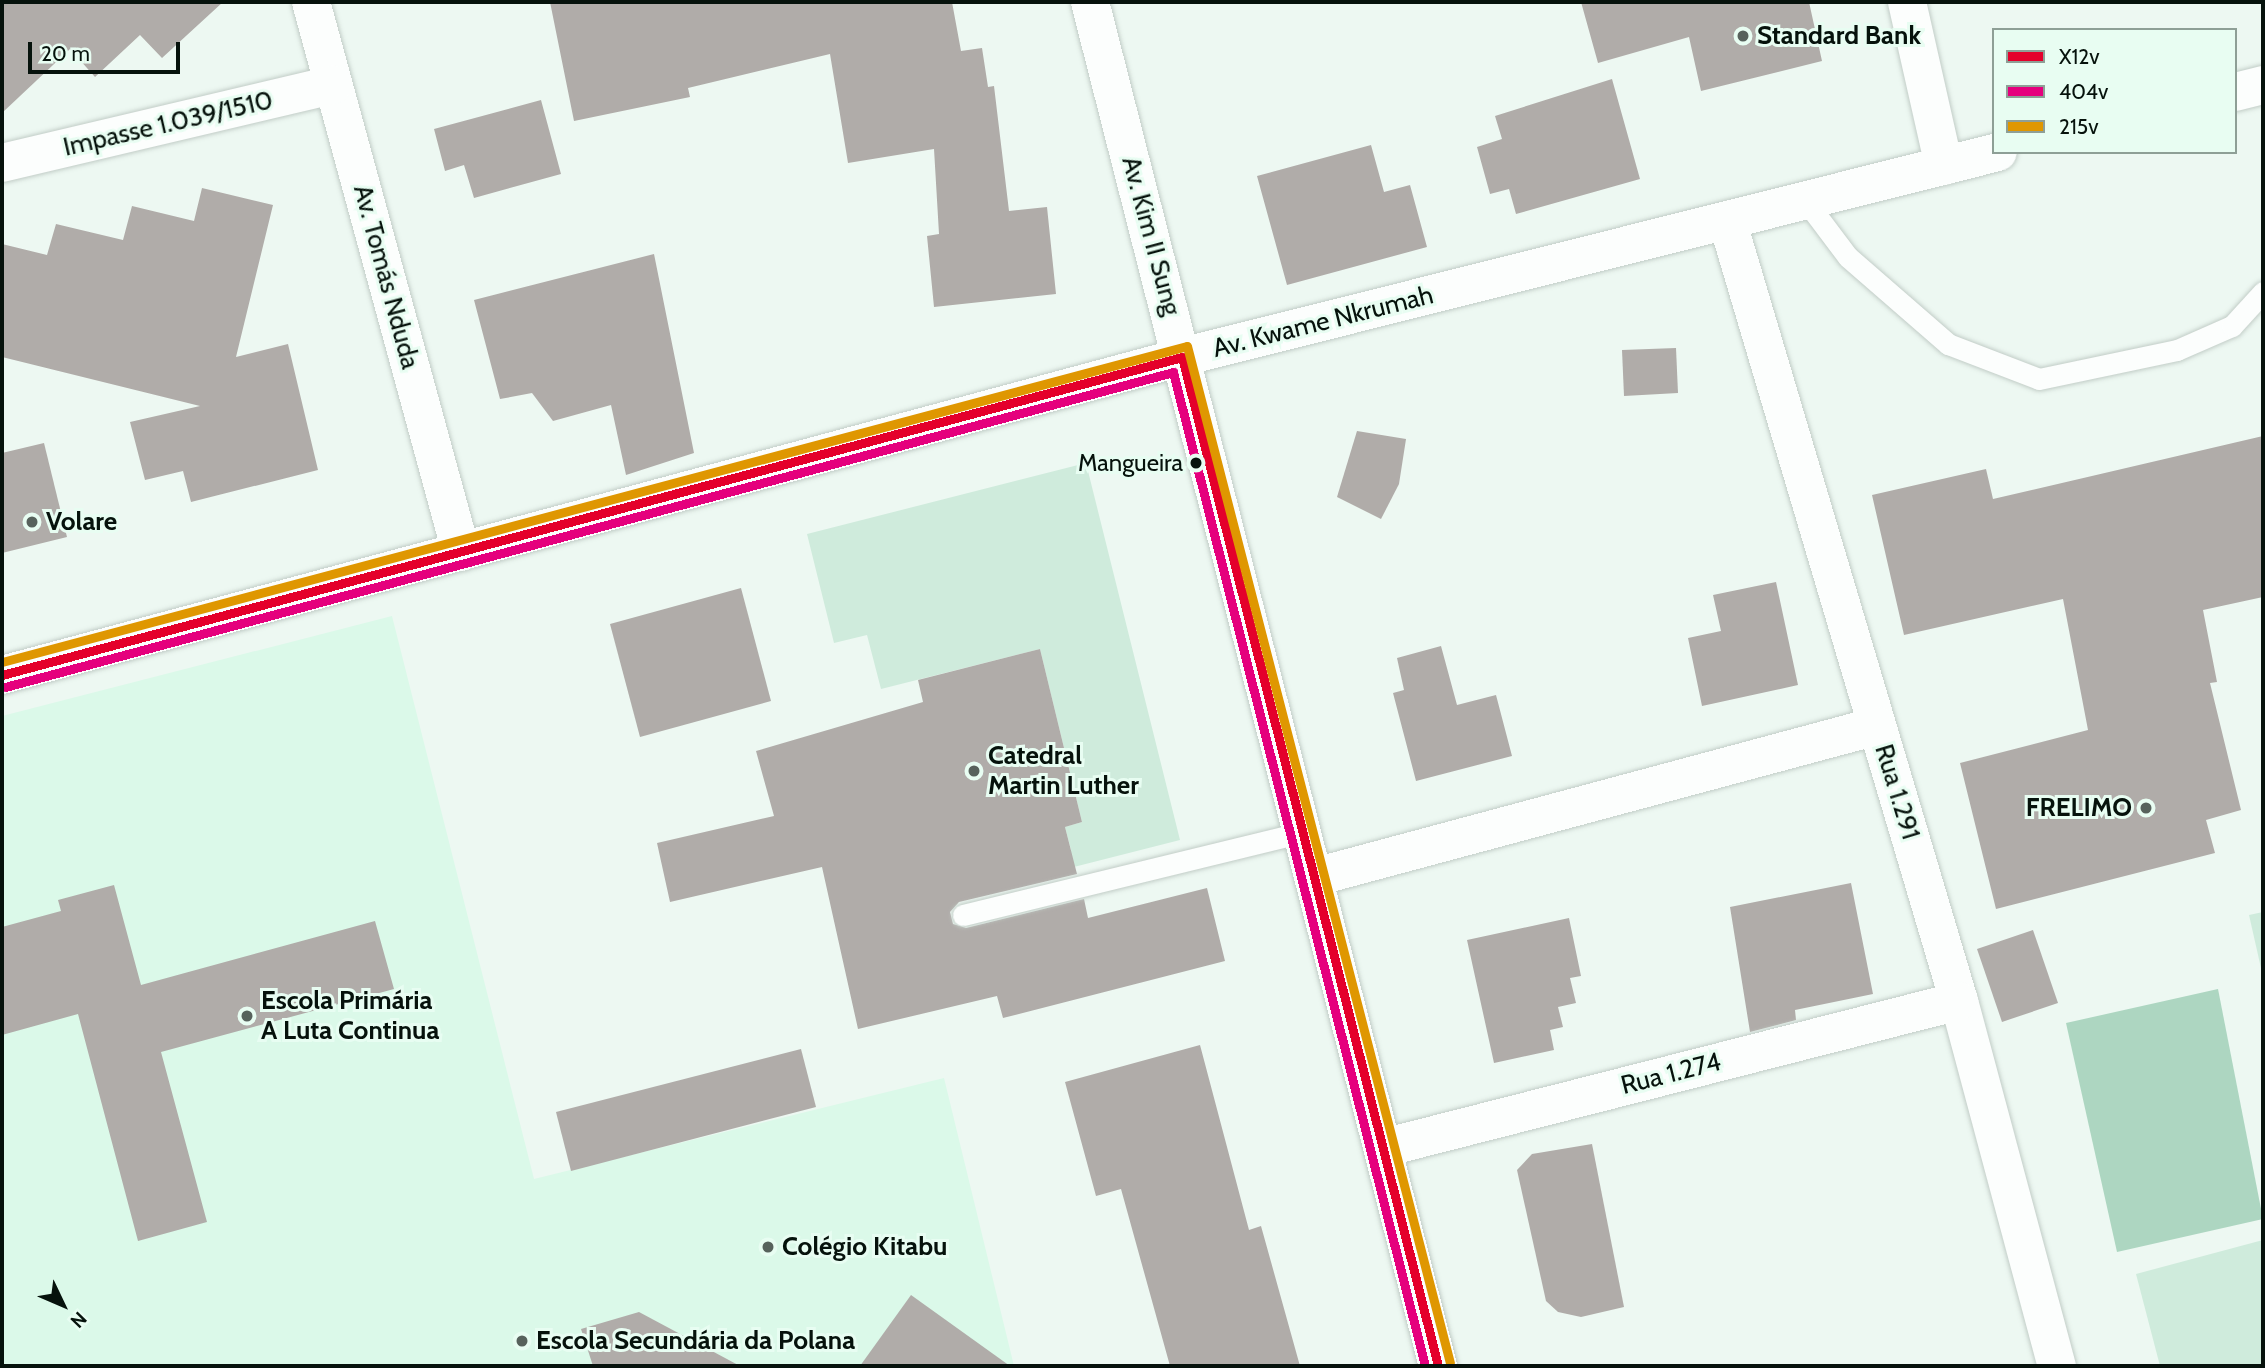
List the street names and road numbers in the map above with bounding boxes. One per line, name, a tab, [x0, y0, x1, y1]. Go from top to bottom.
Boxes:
street label: Impasse 1.039/1510	[60, 85, 276, 163]
street label: Av. Kim II Sung	[1115, 153, 1187, 319]
street label: Av. Tomás Nduda	[346, 182, 426, 372]
street label: Av. Kwame Nkrumah	[1210, 280, 1436, 364]
street label: Rua 1.291	[1868, 741, 1926, 843]
street label: Rua 1.274	[1618, 1047, 1724, 1101]

